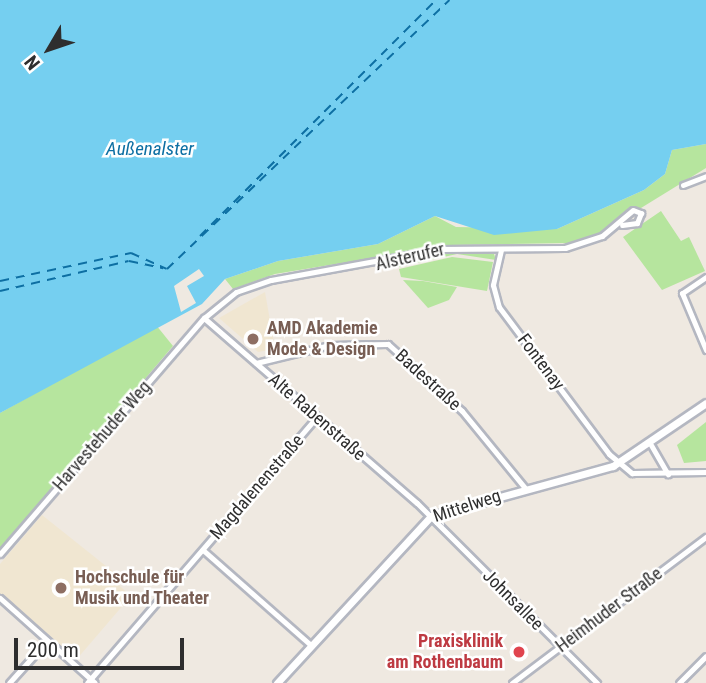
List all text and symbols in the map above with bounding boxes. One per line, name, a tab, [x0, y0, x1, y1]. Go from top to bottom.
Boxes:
north arrow	[14, 14, 84, 84]
text: N	[20, 51, 45, 74]
water label: Außenalster	[106, 138, 194, 160]
street label: Alsterufer	[373, 239, 447, 275]
place label: AMD Akademie Mode & Design	[267, 318, 378, 360]
street label: Fontenay	[513, 330, 569, 394]
marker: AMD Akademie Mode & Design	[245, 331, 261, 347]
street label: Badestraße	[391, 345, 465, 415]
street label: Alte Rabenstraße	[264, 369, 370, 465]
street label: Harvestehuder Weg	[48, 377, 156, 495]
street label: Magdalenenstraße	[205, 430, 309, 544]
street label: Mittelweg	[430, 485, 504, 527]
street label: Heimhuder Straße	[551, 563, 667, 657]
street label: Johnsallee	[478, 565, 548, 635]
place label: Hochschule für Musik und Theater	[75, 567, 210, 610]
marker: Hochschule für Musik und Theater	[53, 580, 69, 596]
scale bar	[18, 624, 187, 668]
place label: Praxisklinik am Rothenbaum	[387, 631, 503, 674]
text: 200 m	[27, 638, 79, 662]
marker: Praxisklinik am Rothenbaum	[509, 642, 529, 662]

